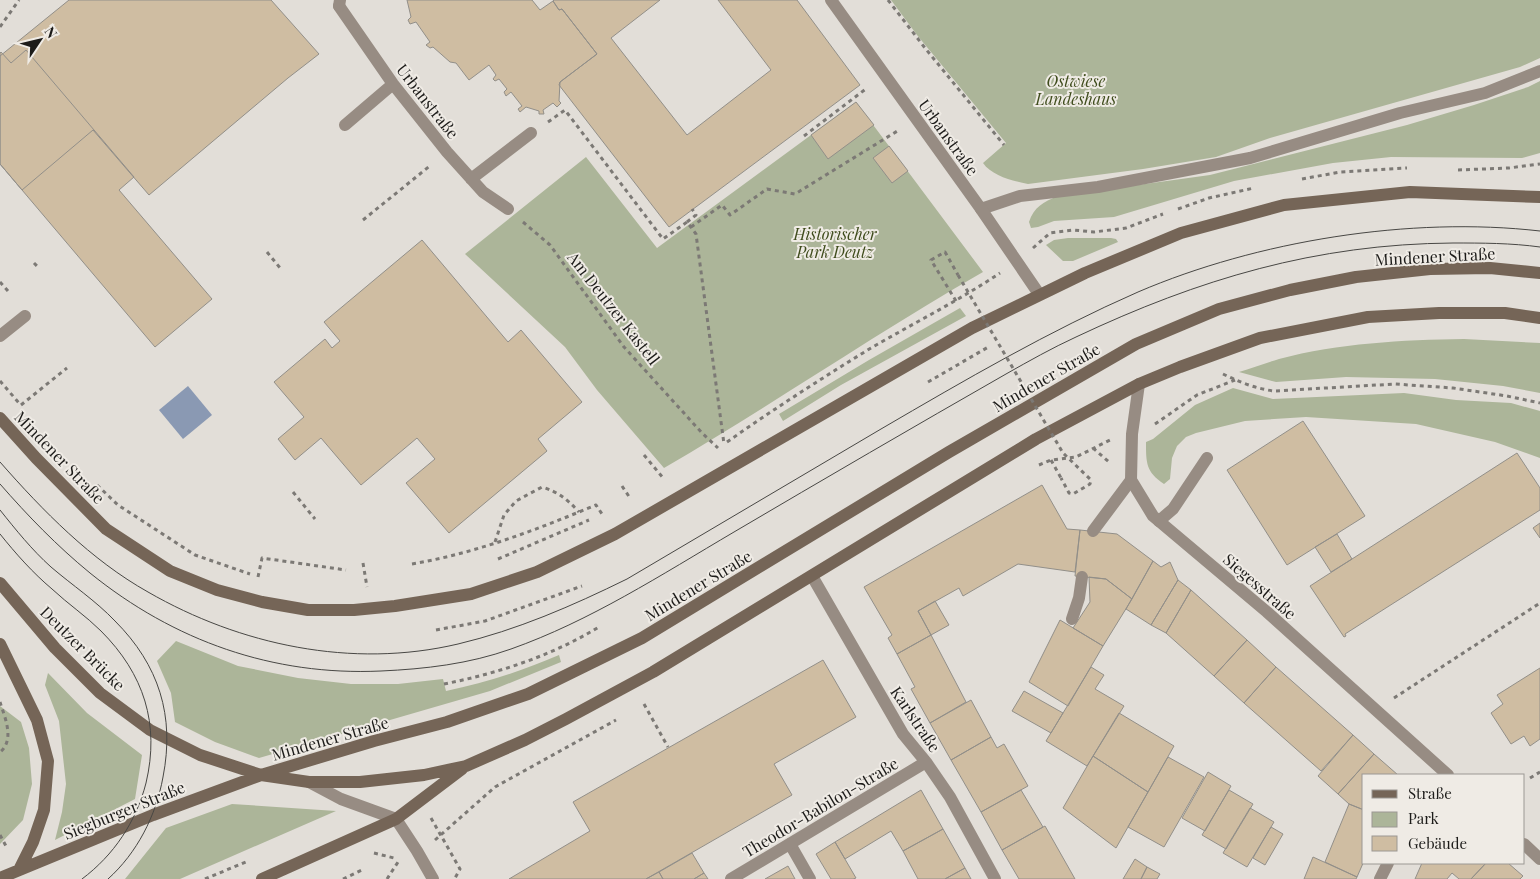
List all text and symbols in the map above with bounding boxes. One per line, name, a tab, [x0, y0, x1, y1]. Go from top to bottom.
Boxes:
north arrow	[15, 15, 65, 65]
text: N	[40, 23, 62, 42]
street label: Urbanstraße	[392, 59, 464, 143]
park label: Ostwiese Landeshaus	[1035, 70, 1116, 109]
street label: Urbanstraße	[914, 95, 984, 179]
park label: Historischer Park Deutz	[793, 223, 878, 262]
street label: Mindener Straße	[1374, 242, 1496, 270]
street label: Am Deutzer Kastell	[563, 246, 665, 369]
street label: Mindener Straße	[988, 338, 1104, 416]
street label: Mindener Straße	[10, 406, 110, 508]
street label: Mindener Straße	[641, 545, 755, 625]
street label: Siegesstraße	[1219, 548, 1301, 624]
street label: Deutzer Brücke	[36, 601, 130, 695]
street label: Karlstraße	[886, 682, 946, 756]
street label: Mindener Straße	[269, 711, 391, 765]
street label: Theodor-Babilon-Straße	[738, 752, 902, 862]
legend	[1362, 774, 1525, 864]
street label: Siegburger Straße	[60, 776, 188, 844]
text: Straße	[1408, 783, 1452, 803]
text: Park	[1408, 808, 1440, 828]
text: Gebäude	[1408, 833, 1467, 853]

